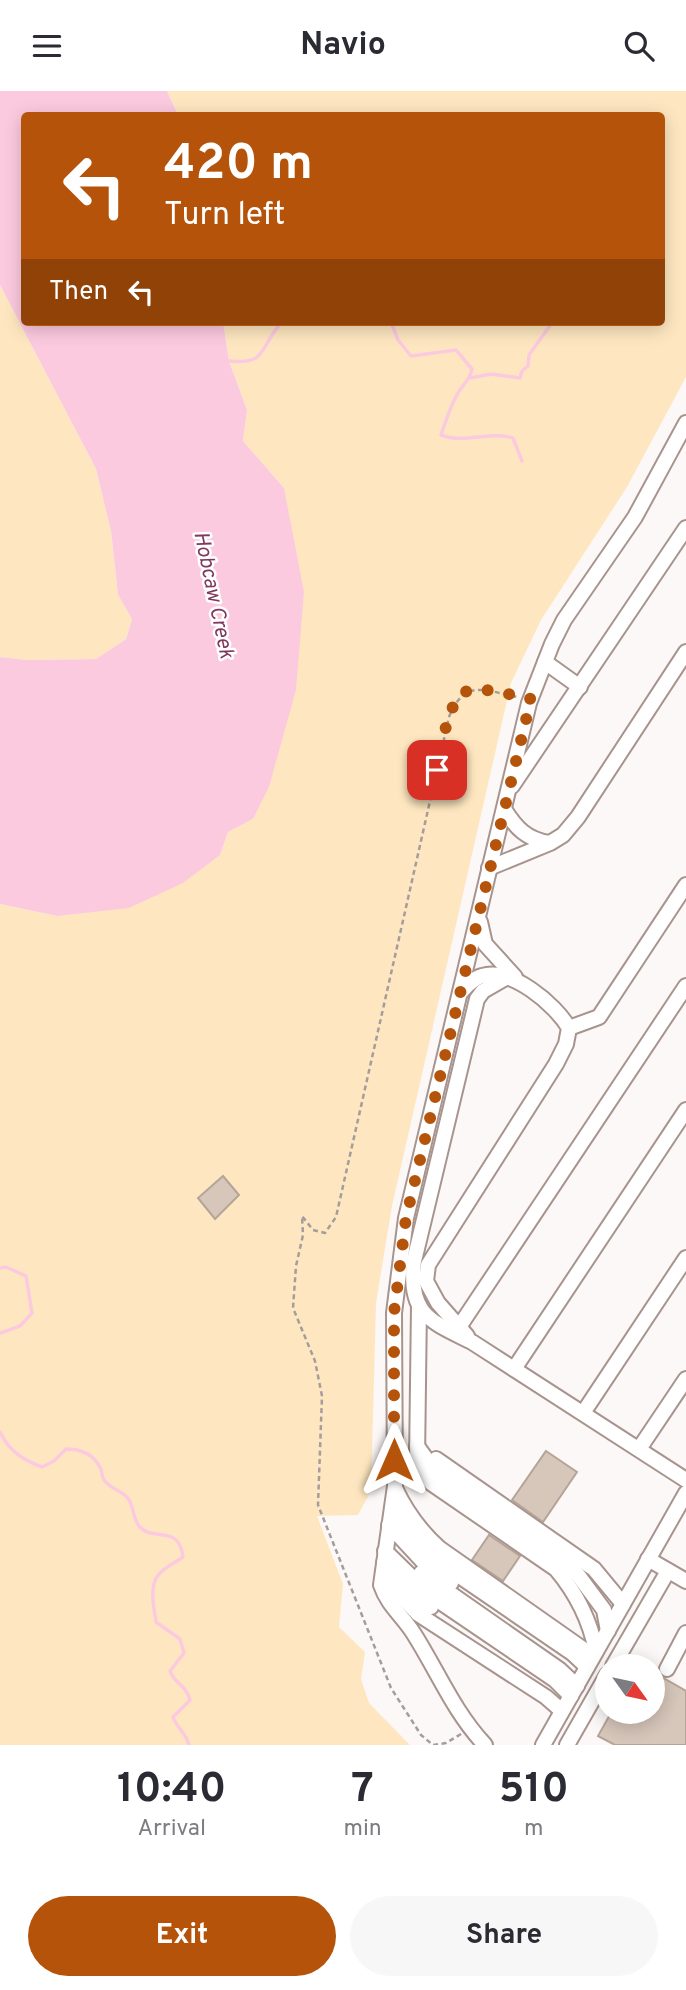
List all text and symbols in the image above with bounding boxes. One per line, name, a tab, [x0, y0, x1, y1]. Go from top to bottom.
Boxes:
text: Navio	[300, 26, 386, 66]
icon: menu	[28, 27, 66, 65]
icon: search	[620, 27, 658, 65]
text: 420 m	[164, 135, 313, 197]
icon: left	[49, 140, 140, 231]
text: Turn left	[164, 196, 285, 236]
icon: left	[122, 273, 160, 311]
text: Then	[49, 276, 108, 309]
water label: Hobcaw Creek	[186, 529, 240, 661]
pin	[407, 740, 467, 800]
icon: arrive	[418, 751, 456, 789]
position arrow	[357, 1423, 431, 1497]
north arrow	[595, 1654, 665, 1724]
map controls	[595, 1654, 665, 1724]
text: 10:40	[117, 1764, 226, 1817]
text: 7	[351, 1764, 374, 1817]
text: 510	[499, 1764, 569, 1817]
text: Arrival	[137, 1815, 206, 1844]
text: min	[343, 1815, 382, 1844]
text: m	[524, 1815, 544, 1844]
button: Exit	[28, 1896, 336, 1976]
button: Share	[350, 1896, 658, 1976]

